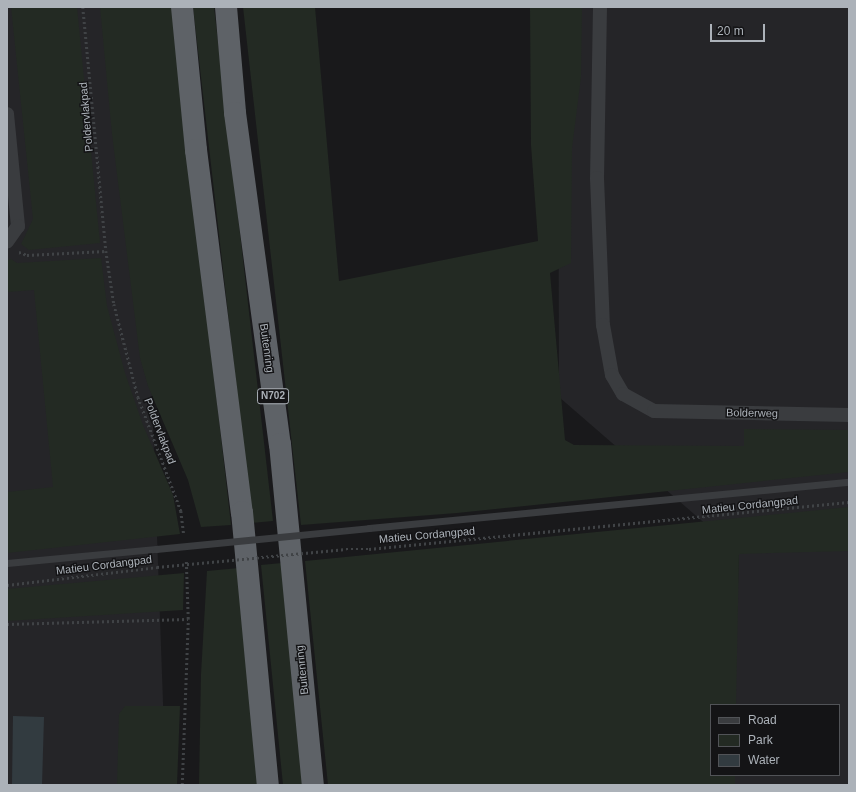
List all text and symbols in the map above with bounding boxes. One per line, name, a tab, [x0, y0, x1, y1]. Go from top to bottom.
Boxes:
scale bar	[712, 16, 767, 42]
text: 20 m	[717, 24, 744, 38]
street label: Poldervlakpad	[76, 82, 96, 152]
street label: Buitenring	[257, 323, 277, 373]
road number: N702	[257, 388, 289, 404]
street label: Poldervlakpad	[141, 396, 179, 466]
street label: Bolderweg	[726, 406, 778, 420]
street label: Matieu Cordangpad	[701, 493, 799, 517]
street label: Matieu Cordangpad	[378, 524, 476, 546]
street label: Matieu Cordangpad	[55, 553, 153, 577]
street label: Buitenring	[293, 645, 311, 695]
legend	[710, 704, 840, 776]
text: Road	[748, 713, 777, 727]
text: Park	[748, 733, 773, 747]
text: Water	[748, 753, 780, 767]

